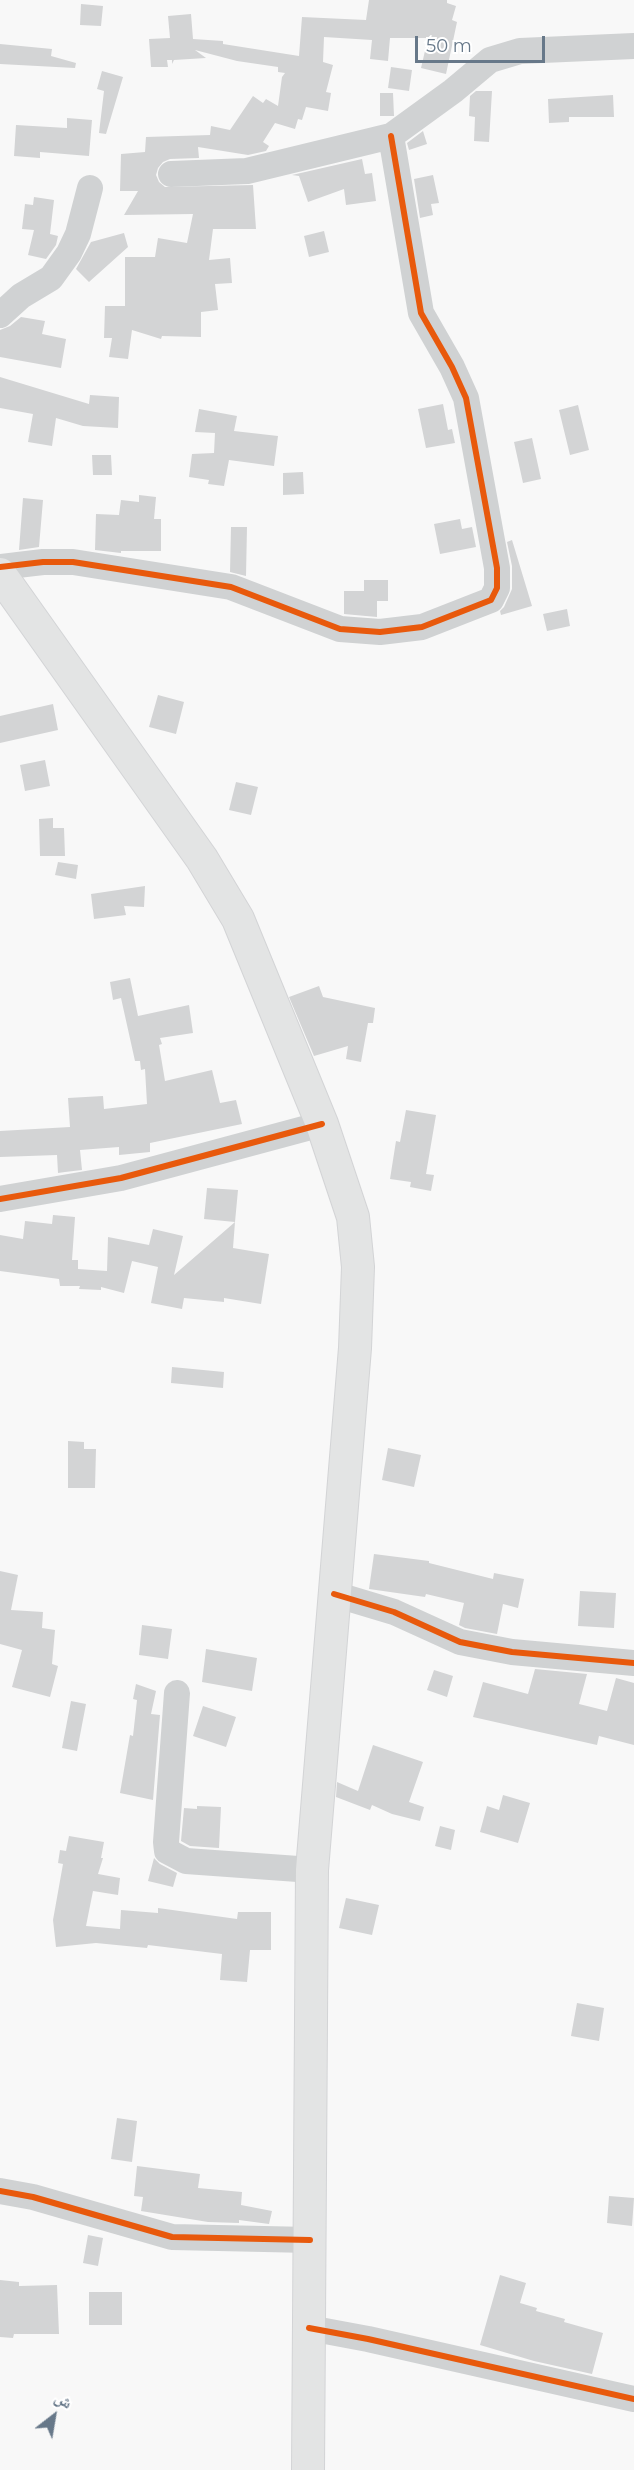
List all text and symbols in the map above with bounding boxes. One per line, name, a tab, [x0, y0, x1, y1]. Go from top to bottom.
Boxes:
scale bar	[418, 24, 548, 62]
text: 50 m	[426, 35, 472, 57]
north arrow	[24, 2386, 84, 2446]
text: ش	[51, 2388, 76, 2413]

